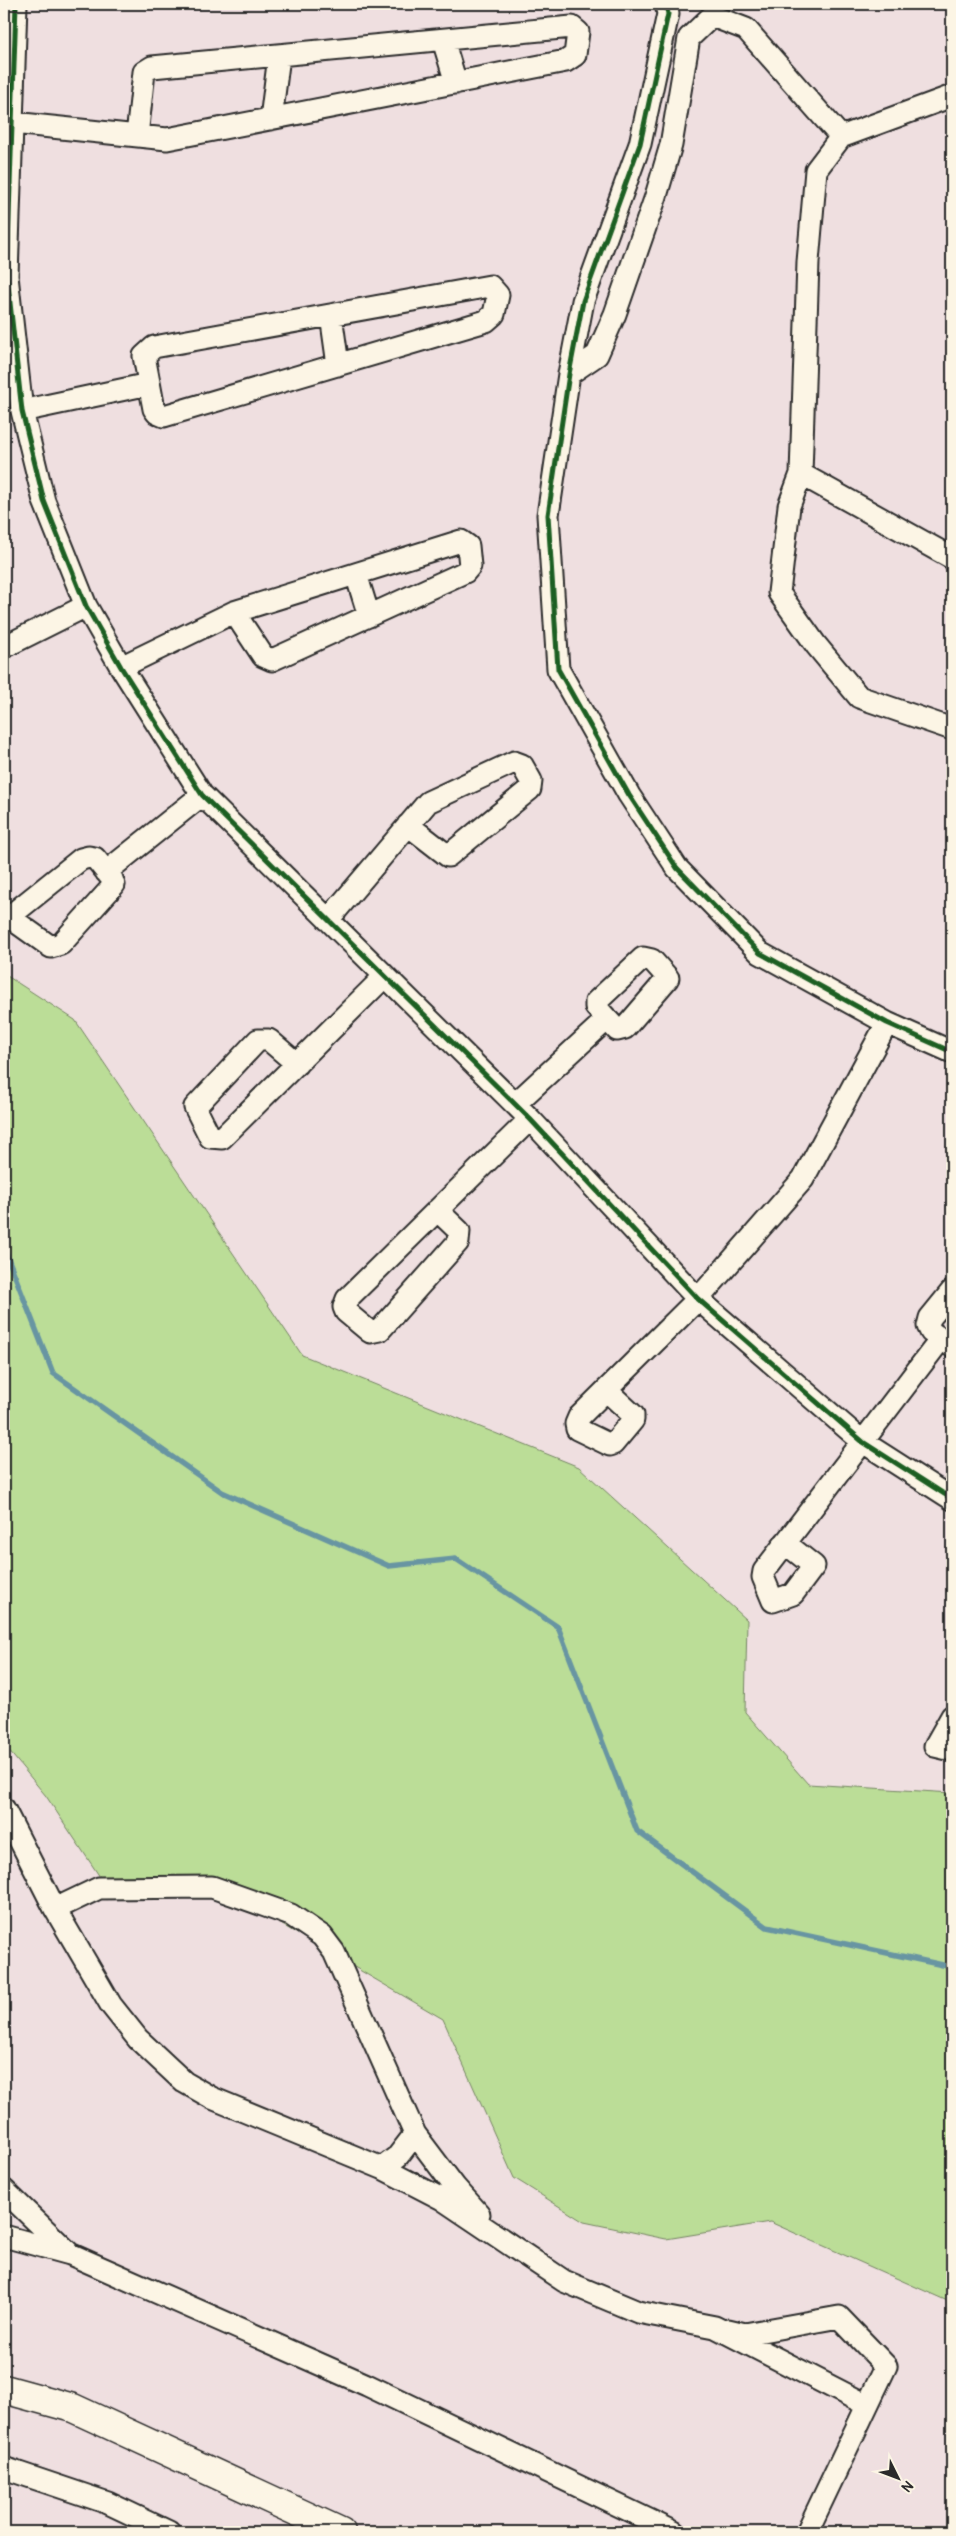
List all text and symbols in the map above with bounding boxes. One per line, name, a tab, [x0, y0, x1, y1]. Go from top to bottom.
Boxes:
north arrow	[874, 2454, 924, 2504]
text: N	[898, 2477, 917, 2496]

